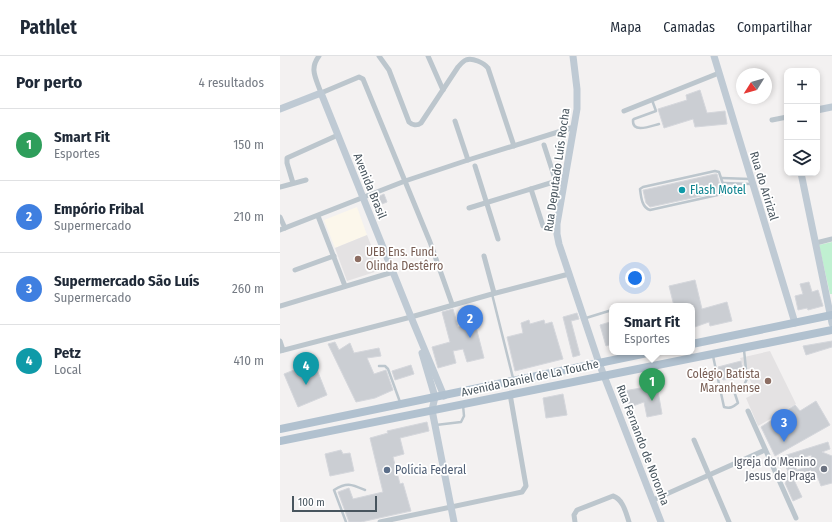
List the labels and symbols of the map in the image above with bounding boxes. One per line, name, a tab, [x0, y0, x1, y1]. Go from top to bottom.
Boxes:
north arrow	[736, 68, 772, 104]
street label: Rua Deputado Luís Rocha	[541, 107, 573, 233]
street label: Rua do Aririzal	[747, 150, 781, 222]
street label: Avenida Brasil	[350, 151, 390, 221]
place label: Flash Motel	[690, 183, 746, 197]
marker: Flash Motel	[677, 185, 687, 195]
place label: UEB Ens. Fund. Olinda Destêrro	[366, 245, 443, 273]
marker: UEB Ens. Fund. Olinda Destêrro	[353, 254, 363, 264]
your location	[625, 268, 645, 288]
pin: 2	[457, 305, 483, 338]
pin: 4	[293, 352, 319, 385]
street label: Avenida Daniel de La Touche	[460, 357, 600, 399]
place label: Colégio Batista Maranhense	[687, 367, 760, 395]
pin: 1	[639, 368, 665, 401]
marker: Colégio Batista Maranhense	[763, 376, 773, 386]
street label: Rua Fernando de Noronha	[614, 383, 673, 507]
pin: 3	[771, 409, 797, 442]
place label: Igreja do Menino Jesus de Praga	[734, 455, 816, 483]
place label: Polícia Federal	[395, 463, 466, 477]
marker: Igreja do Menino Jesus de Praga	[819, 464, 829, 474]
marker: Polícia Federal	[382, 465, 392, 475]
scale bar	[292, 494, 377, 513]

